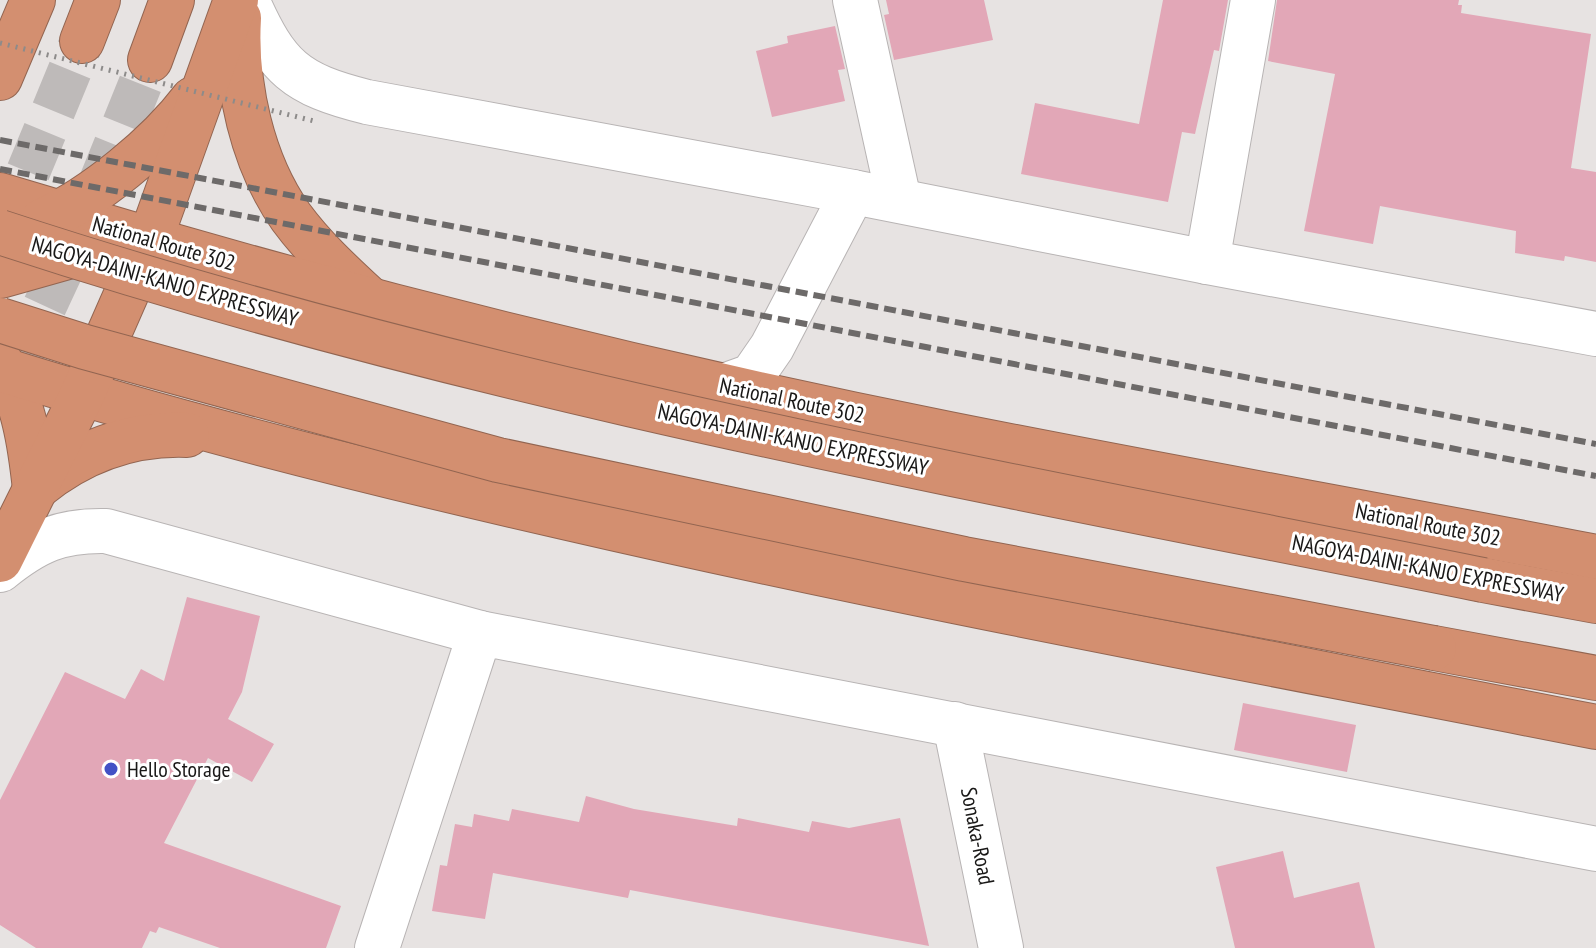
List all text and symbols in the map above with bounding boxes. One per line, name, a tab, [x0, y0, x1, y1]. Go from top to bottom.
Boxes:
street label: National Route 302	[89, 209, 239, 277]
street label: NAGOYA-DAINI-KANJO EXPRESSWAY	[29, 230, 301, 332]
street label: National Route 302	[717, 371, 867, 429]
street label: NAGOYA-DAINI-KANJO EXPRESSWAY	[655, 397, 931, 481]
street label: National Route 302	[1353, 496, 1503, 552]
street label: NAGOYA-DAINI-KANJO EXPRESSWAY	[1290, 528, 1566, 608]
place label: Hello Storage	[127, 755, 231, 783]
marker: Hello Storage	[102, 760, 120, 778]
street label: Sonaka-Road	[955, 785, 1001, 887]

